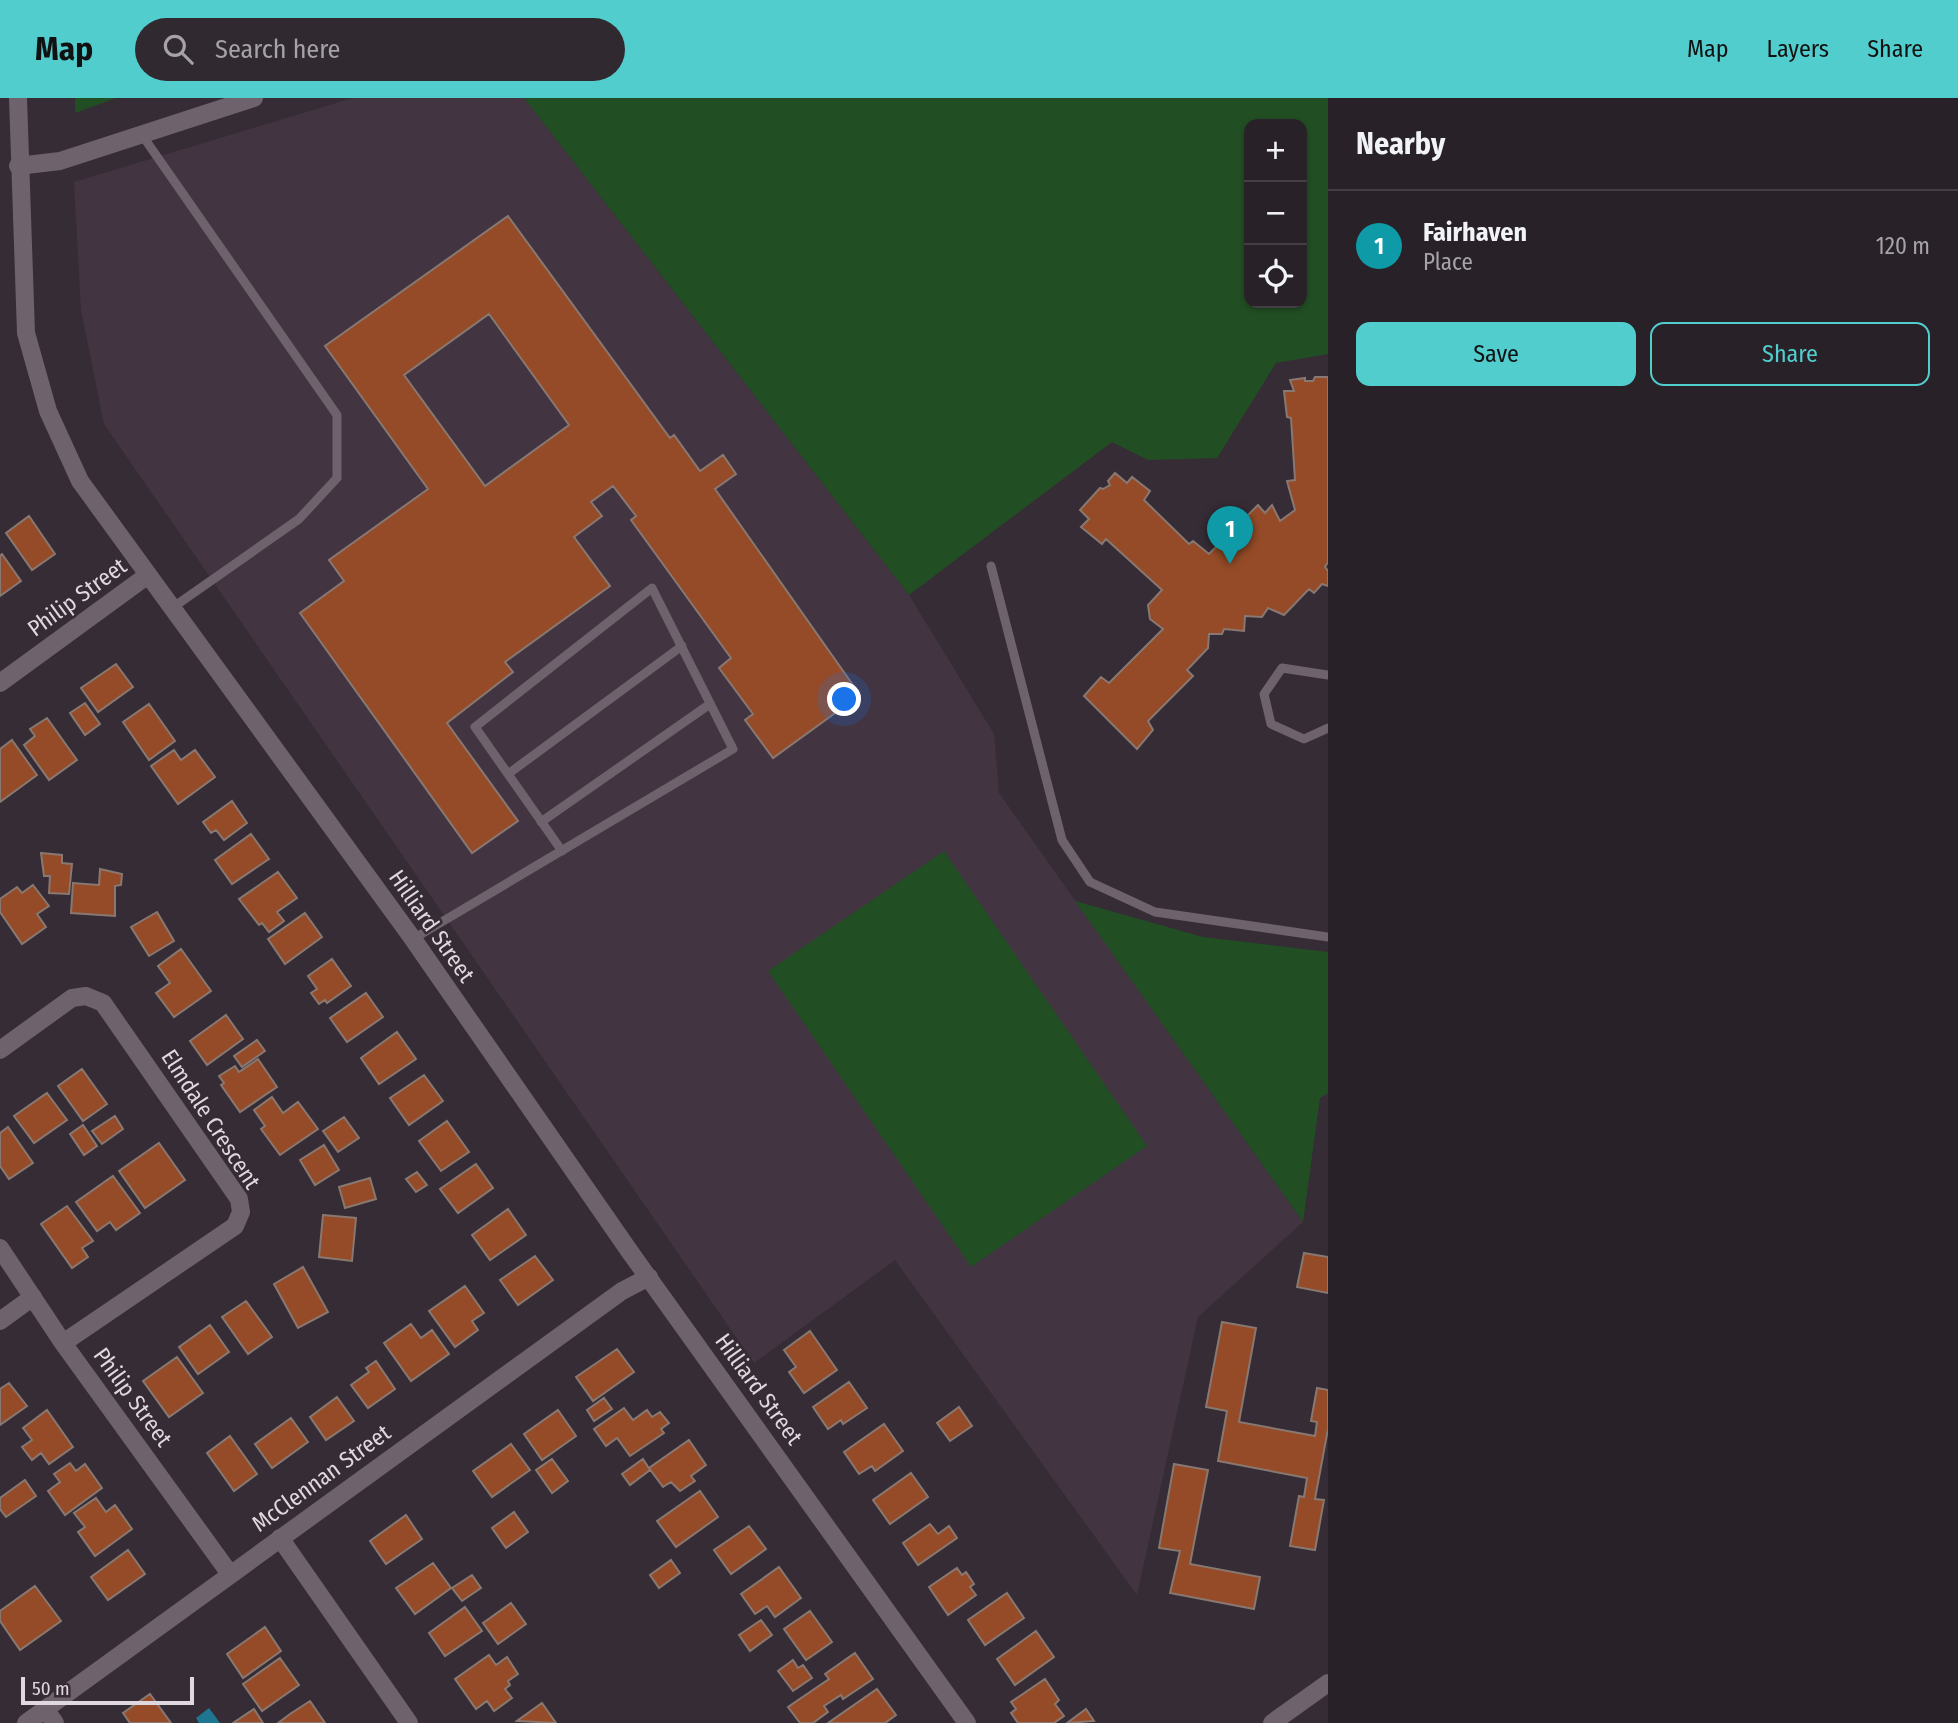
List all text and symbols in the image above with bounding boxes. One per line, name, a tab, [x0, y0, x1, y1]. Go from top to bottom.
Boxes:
search box	[135, 18, 625, 81]
text: Map	[35, 29, 93, 69]
icon: search	[159, 30, 197, 68]
text: Search here	[215, 34, 340, 65]
text: Map	[1687, 35, 1729, 63]
text: Layers	[1767, 35, 1829, 63]
text: Share	[1867, 35, 1923, 63]
map controls	[1244, 119, 1307, 308]
button: +	[1244, 119, 1307, 182]
text: Nearby	[1356, 126, 1445, 162]
button: −	[1244, 182, 1307, 245]
text: Fairhaven	[1423, 217, 1527, 248]
text: 1	[1374, 232, 1384, 260]
text: 120 m	[1876, 232, 1930, 260]
button: locate	[1244, 245, 1307, 308]
text: Place	[1423, 248, 1473, 276]
button: Save	[1356, 322, 1636, 386]
button: Share	[1650, 322, 1930, 386]
pin: 1	[1207, 506, 1253, 564]
street label: Philip Street	[22, 551, 132, 642]
your location	[827, 682, 861, 716]
street label: Hilliard Street	[383, 864, 481, 988]
street label: Elmdale Crescent	[155, 1044, 267, 1194]
street label: Hilliard Street	[709, 1328, 809, 1450]
street label: Philip Street	[88, 1342, 179, 1452]
street label: McClennan Street	[246, 1418, 396, 1538]
scale bar	[21, 1674, 194, 1706]
text: 50 m	[32, 1677, 70, 1700]

